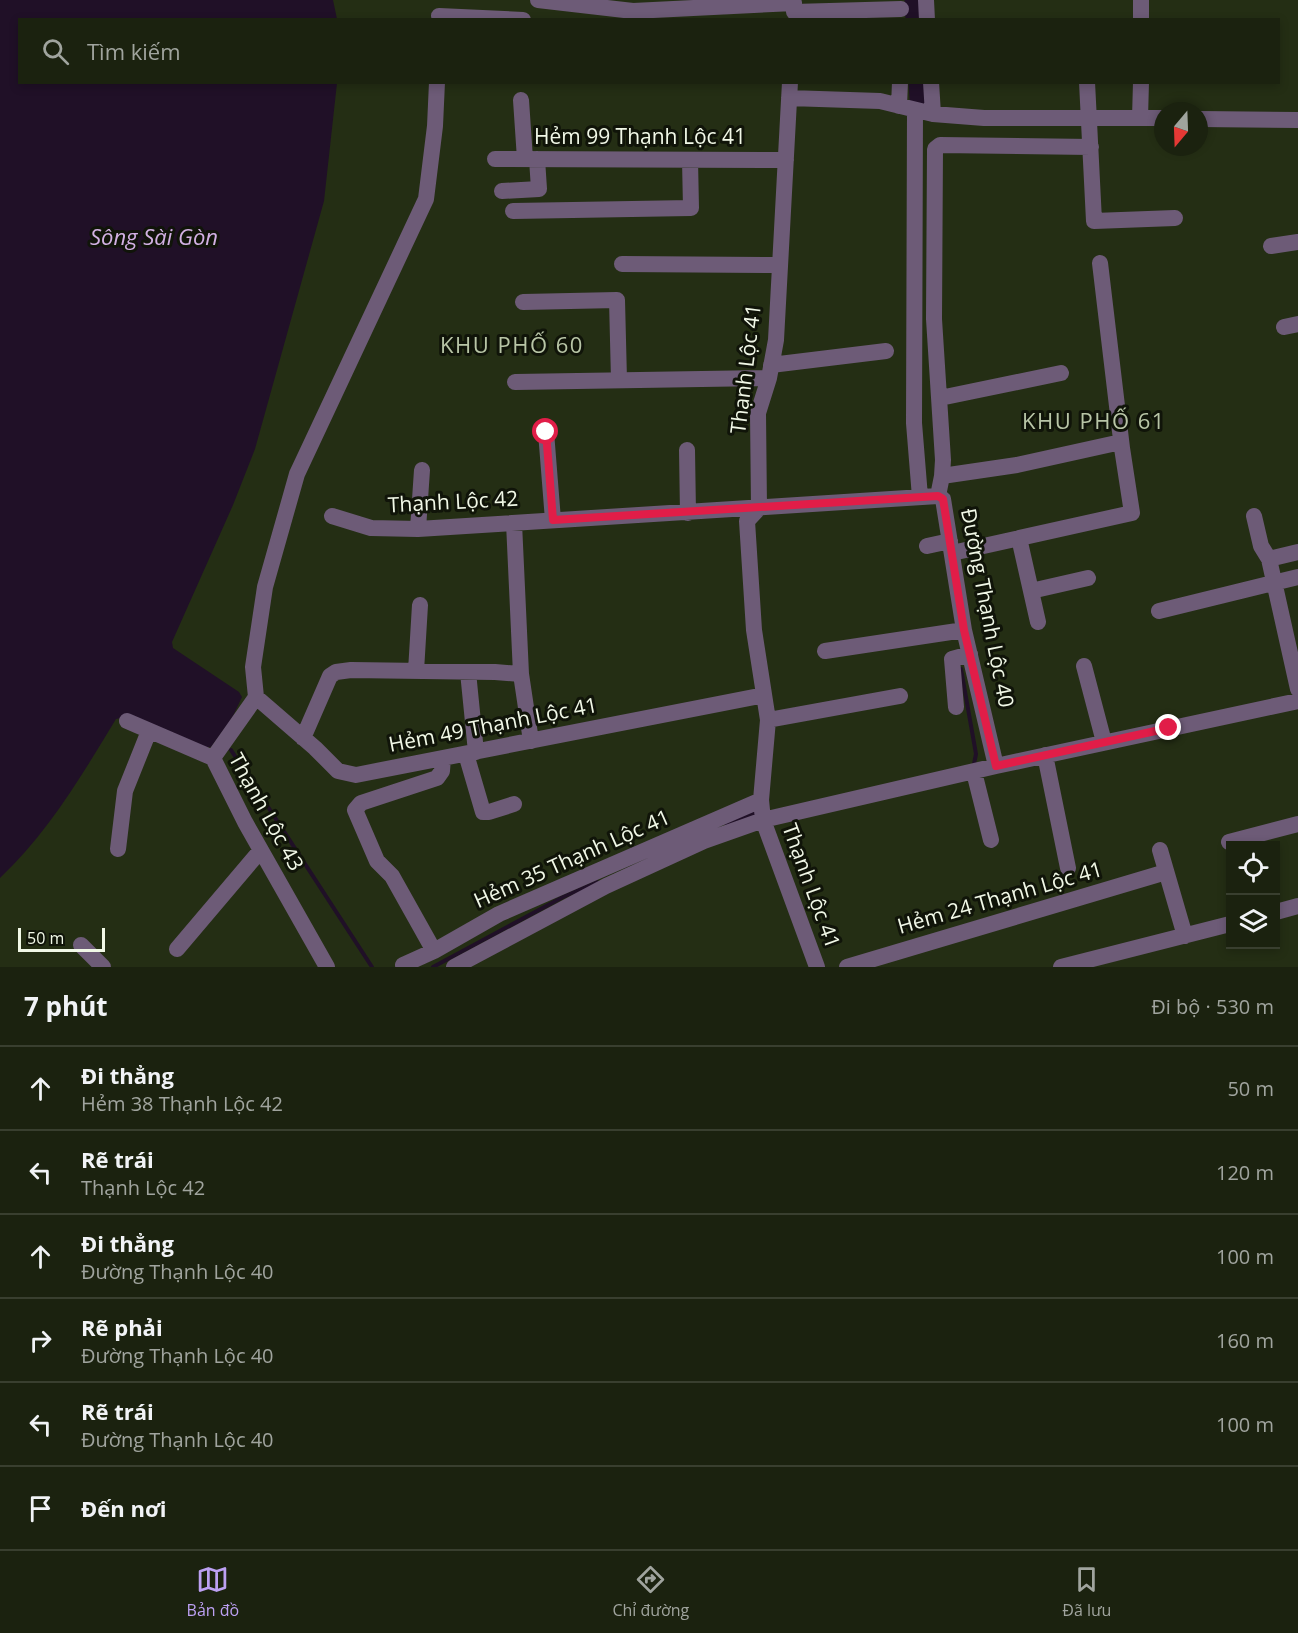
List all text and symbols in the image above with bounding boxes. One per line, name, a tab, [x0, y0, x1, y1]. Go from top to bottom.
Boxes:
search box	[18, 18, 1280, 84]
icon: search	[39, 35, 72, 68]
text: Tìm kiếm	[87, 36, 181, 66]
north arrow	[1154, 102, 1208, 156]
street label: Hẻm 99 Thạnh Lộc 41	[534, 122, 746, 150]
water label: Sông Sài Gòn	[90, 221, 218, 251]
street label: Thạnh Lộc 41	[723, 302, 767, 435]
district label: KHU PHỐ 60	[440, 329, 584, 359]
district label: KHU PHỐ 61	[1022, 405, 1166, 435]
route start	[532, 418, 558, 444]
street label: Thạnh Lộc 42	[387, 484, 519, 518]
street label: Đường Thạnh Lộc 40	[955, 506, 1021, 710]
street label: Hẻm 49 Thạnh Lộc 41	[386, 690, 600, 758]
route end	[1155, 714, 1181, 740]
street label: Thạnh Lộc 43	[223, 748, 311, 875]
street label: Hẻm 35 Thạnh Lộc 41	[469, 802, 674, 914]
street label: Thạnh Lộc 41	[776, 820, 847, 952]
map controls	[1226, 841, 1280, 949]
button: locate	[1226, 841, 1280, 895]
street label: Hẻm 24 Thạnh Lộc 41	[894, 854, 1106, 940]
button: layers	[1226, 895, 1280, 949]
scale bar	[18, 925, 105, 953]
text: 50 m	[27, 927, 64, 949]
text: 7 phút	[24, 988, 108, 1024]
text: Đi bộ · 530 m	[1151, 993, 1274, 1020]
text: Đi thẳng	[81, 1060, 174, 1090]
icon: ahead	[24, 1072, 57, 1105]
text: 50 m	[1227, 1075, 1274, 1102]
text: Hẻm 38 Thạnh Lộc 42	[81, 1090, 283, 1117]
text: Rẽ trái	[81, 1144, 154, 1174]
icon: left	[24, 1156, 57, 1189]
text: 120 m	[1216, 1159, 1274, 1186]
text: Thạnh Lộc 42	[81, 1174, 205, 1201]
text: Đi thẳng	[81, 1228, 174, 1258]
icon: ahead	[24, 1240, 57, 1273]
text: 100 m	[1216, 1243, 1274, 1270]
text: Đường Thạnh Lộc 40	[81, 1258, 274, 1285]
text: Rẽ phải	[81, 1312, 163, 1342]
icon: right	[24, 1324, 57, 1357]
text: 160 m	[1216, 1327, 1274, 1354]
text: Đường Thạnh Lộc 40	[81, 1342, 274, 1369]
text: Rẽ trái	[81, 1396, 154, 1426]
icon: left	[24, 1408, 57, 1441]
text: 100 m	[1216, 1411, 1274, 1438]
text: Đường Thạnh Lộc 40	[81, 1426, 274, 1453]
icon: arrive	[24, 1492, 57, 1525]
text: Đến nơi	[81, 1493, 167, 1523]
tab: Bản đồ	[187, 1563, 239, 1621]
tab: Chỉ đường	[612, 1563, 689, 1621]
tab: Đã lưu	[1062, 1563, 1111, 1621]

